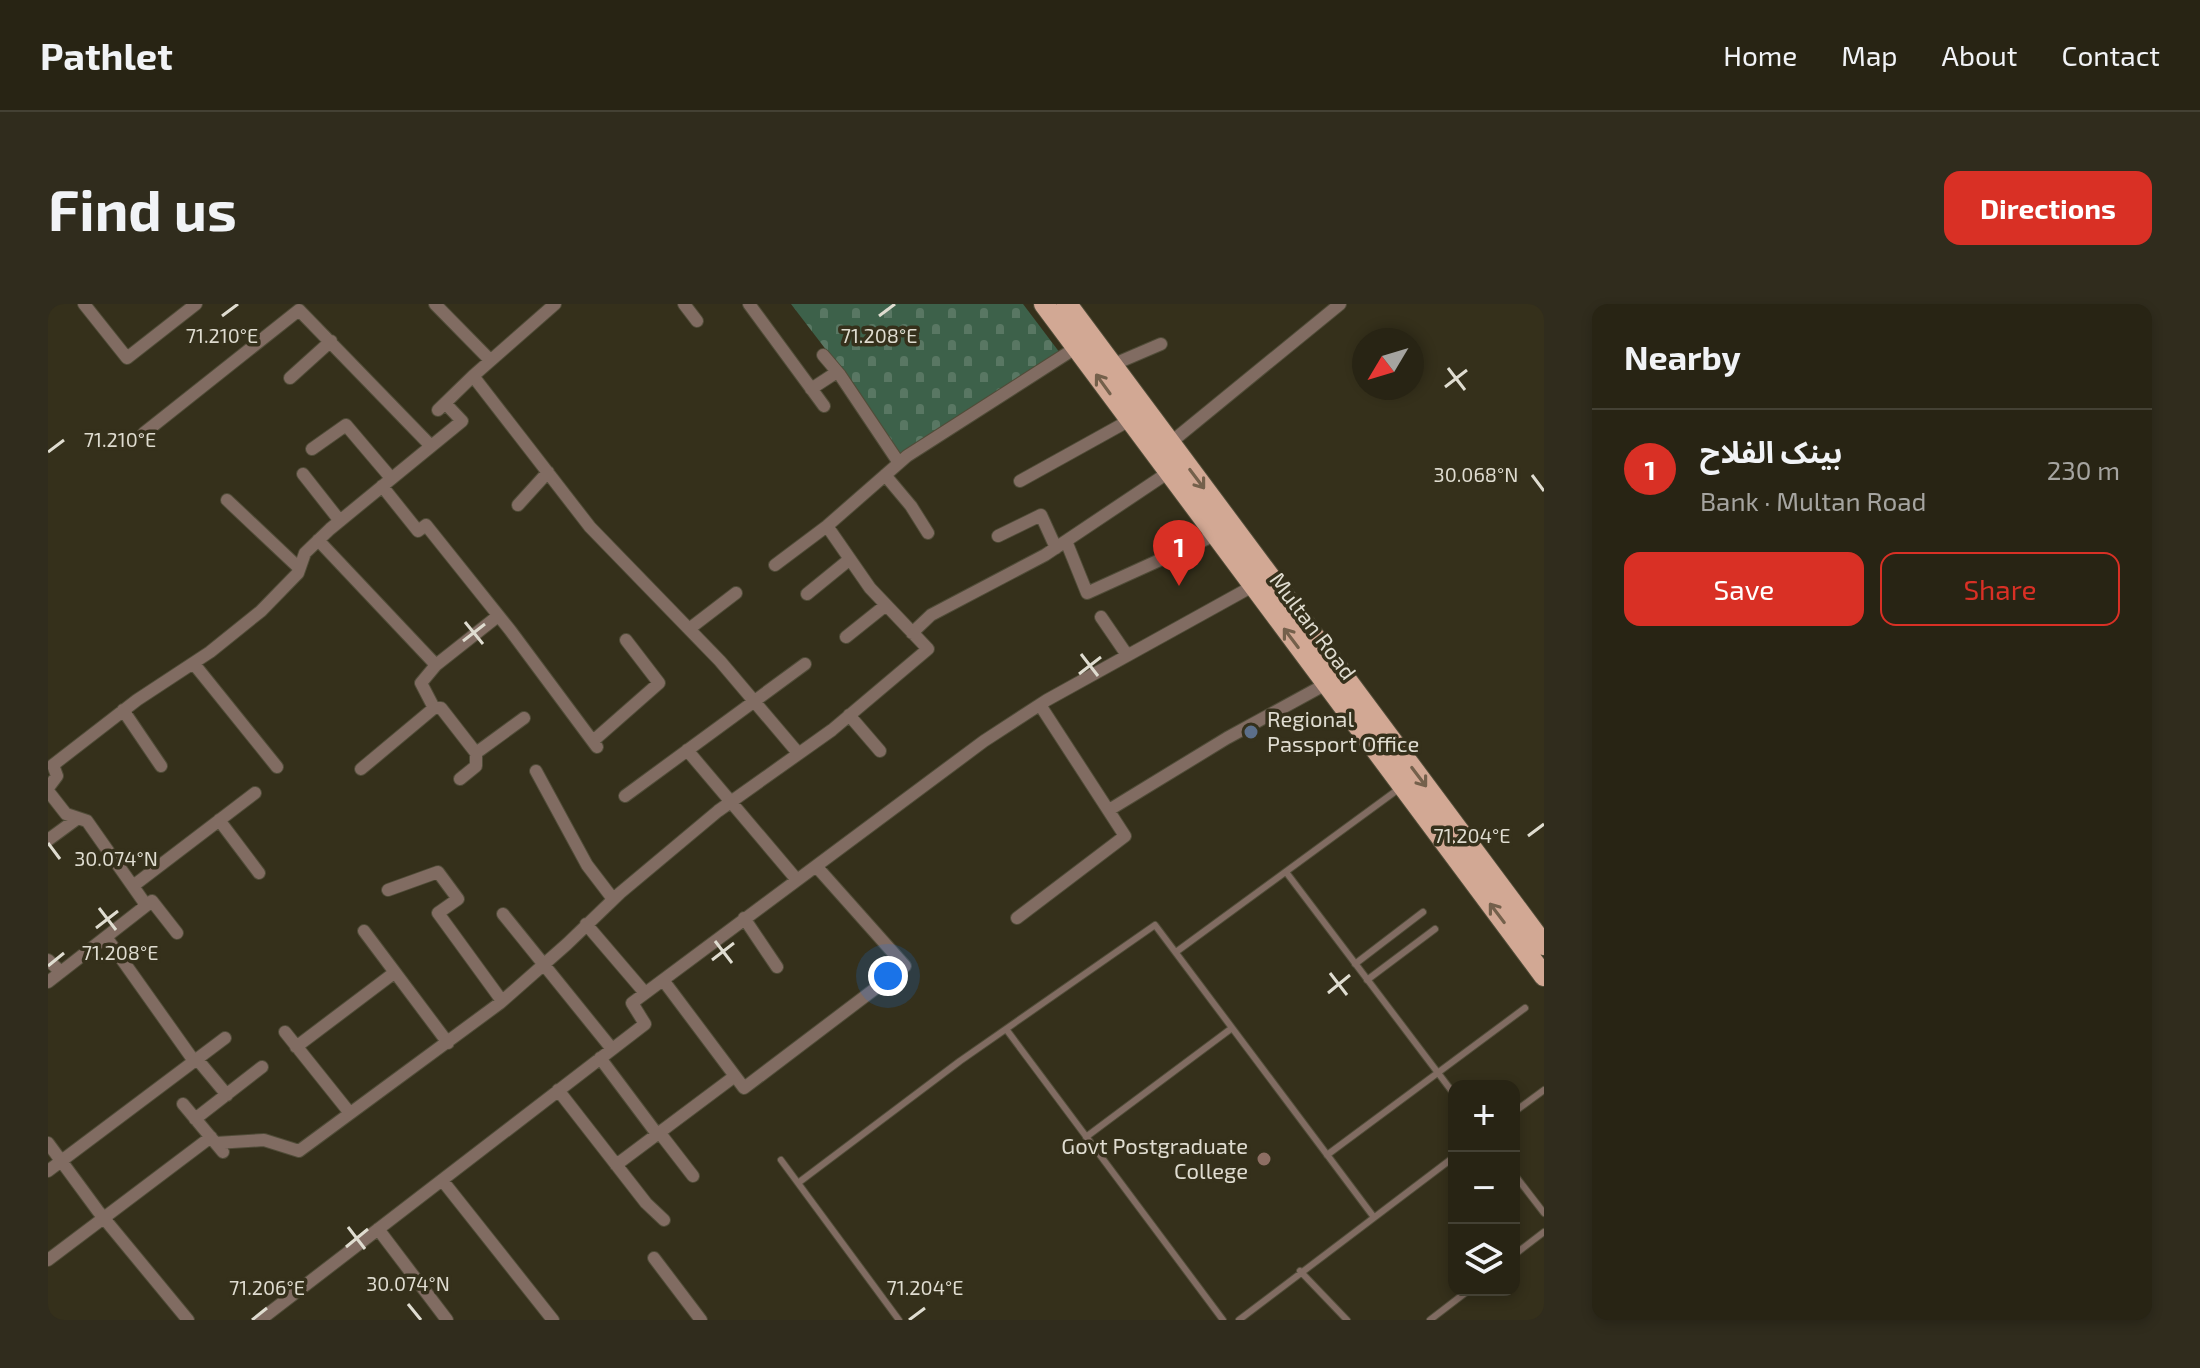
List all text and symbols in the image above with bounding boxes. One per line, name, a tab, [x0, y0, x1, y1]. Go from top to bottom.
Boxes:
text: Pathlet	[40, 32, 173, 78]
text: Home	[1723, 38, 1797, 72]
text: Map	[1841, 38, 1898, 72]
text: About	[1942, 38, 2017, 72]
text: Contact	[2061, 38, 2160, 72]
button: Directions	[1944, 171, 2152, 245]
text: Find us	[48, 175, 237, 242]
text: 71.210°E	[186, 323, 258, 347]
text: 71.208°E	[841, 323, 917, 347]
north arrow	[1352, 328, 1424, 400]
text: Nearby	[1624, 336, 1741, 377]
one-way arrow	[1095, 373, 1112, 395]
text: 71.210°E	[84, 427, 156, 451]
text: بینک الفلاح	[1700, 433, 1842, 469]
text: 1	[1644, 454, 1656, 485]
text: 230 m	[2047, 454, 2120, 485]
text: 30.068°N	[1434, 462, 1518, 486]
one-way arrow	[1189, 467, 1205, 489]
text: Bank · Multan Road	[1700, 485, 1926, 516]
pin: 1	[1153, 520, 1205, 586]
button: Save	[1624, 552, 1864, 626]
button: Share	[1880, 552, 2120, 626]
street label: Multan Road	[1265, 567, 1362, 684]
one-way arrow	[1283, 627, 1300, 649]
place label: Regional Passport Office	[1267, 705, 1419, 756]
marker: Regional Passport Office	[1242, 723, 1260, 741]
one-way arrow	[1410, 766, 1427, 787]
text: 71.204°E	[1434, 823, 1510, 847]
text: 30.074°N	[74, 846, 158, 870]
one-way arrow	[1489, 903, 1506, 924]
text: 71.208°E	[82, 940, 158, 964]
your location	[868, 956, 908, 996]
map controls	[1448, 1080, 1520, 1296]
button: +	[1448, 1080, 1520, 1152]
place label: Govt Postgraduate College	[1061, 1132, 1248, 1183]
marker: Govt Postgraduate College	[1255, 1150, 1273, 1168]
button: −	[1448, 1152, 1520, 1224]
button: layers	[1448, 1224, 1520, 1296]
text: 30.074°N	[366, 1271, 450, 1295]
text: 71.206°E	[229, 1275, 305, 1299]
text: 71.204°E	[887, 1275, 963, 1299]

